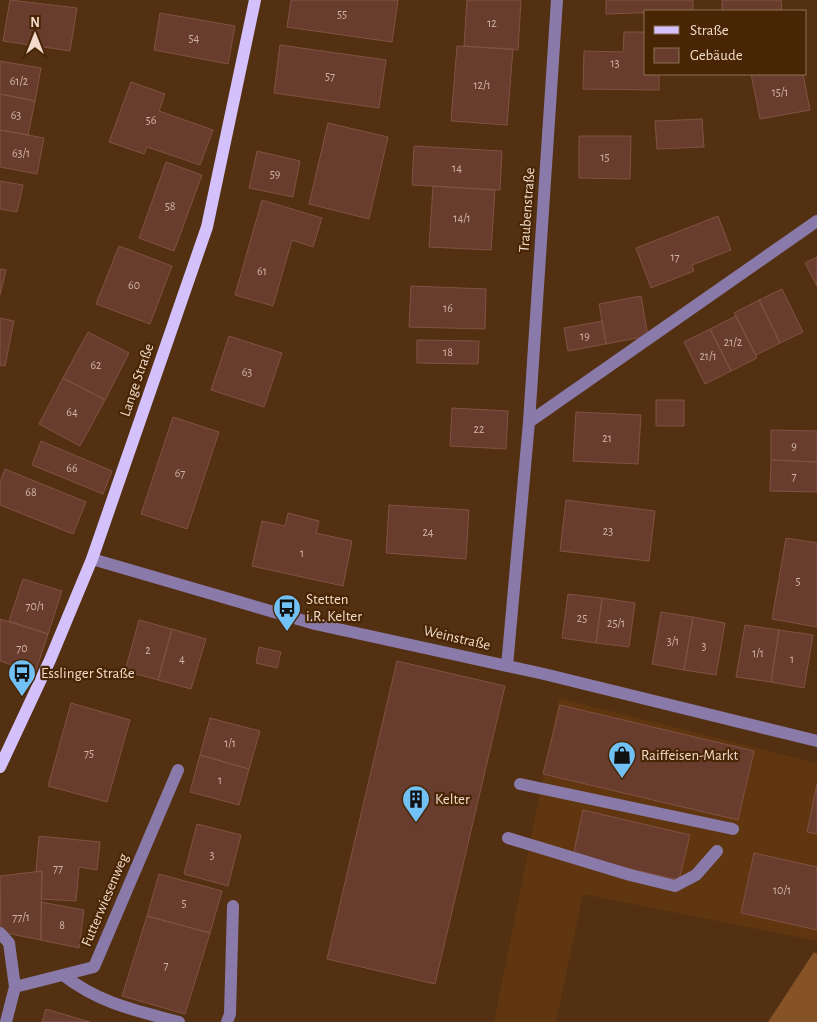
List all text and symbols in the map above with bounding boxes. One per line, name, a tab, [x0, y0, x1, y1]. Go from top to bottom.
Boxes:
house number: 55	[337, 8, 347, 20]
north arrow	[10, 10, 60, 60]
legend	[644, 10, 807, 75]
text: N	[30, 16, 40, 30]
house number: 12	[487, 17, 497, 29]
text: Straße	[690, 23, 729, 38]
house number: 54	[189, 32, 200, 44]
text: Gebäude	[690, 48, 743, 63]
house number: 13	[610, 57, 620, 69]
house number: 57	[325, 70, 335, 82]
house number: 61/2	[10, 75, 29, 87]
house number: 12/1	[473, 79, 491, 91]
house number: 15/1	[772, 86, 788, 98]
house number: 63	[11, 109, 21, 121]
house number: 56	[146, 114, 157, 126]
house number: 63/1	[12, 147, 30, 159]
house number: 15	[600, 151, 610, 163]
house number: 14	[452, 162, 462, 174]
street label: Traubenstraße	[517, 167, 537, 253]
house number: 59	[270, 168, 281, 180]
house number: 58	[165, 200, 176, 212]
house number: 14/1	[453, 212, 471, 224]
house number: 17	[670, 251, 680, 263]
house number: 61	[257, 265, 267, 277]
house number: 60	[128, 279, 140, 291]
house number: 16	[443, 302, 453, 314]
house number: 19	[580, 330, 590, 342]
house number: 21/2	[724, 336, 743, 348]
street label: Lange Straße	[118, 341, 157, 418]
house number: 18	[443, 346, 453, 358]
house number: 21/1	[699, 350, 717, 362]
house number: 62	[90, 359, 102, 371]
house number: 63	[242, 366, 252, 378]
house number: 64	[66, 406, 78, 418]
house number: 22	[474, 423, 485, 435]
house number: 21	[602, 432, 612, 444]
house number: 9	[791, 440, 797, 452]
house number: 66	[66, 462, 78, 474]
house number: 67	[175, 467, 185, 479]
house number: 7	[791, 470, 797, 482]
house number: 68	[25, 486, 37, 498]
house number: 23	[603, 525, 613, 537]
house number: 24	[422, 526, 434, 538]
house number: 1	[300, 547, 304, 559]
house number: 5	[795, 575, 801, 587]
place label: Stetten i.R. Kelter	[306, 592, 362, 624]
bus stop icon: Stetten i.R. Kelter	[272, 593, 302, 632]
house number: 70/1	[26, 600, 44, 612]
house number: 25	[577, 612, 587, 624]
house number: 25/1	[607, 617, 625, 629]
street label: Weinstraße	[422, 623, 492, 653]
house number: 3/1	[667, 635, 679, 647]
house number: 3	[702, 640, 707, 652]
house number: 70	[16, 642, 28, 654]
house number: 2	[145, 644, 151, 656]
house number: 1/1	[752, 647, 764, 659]
house number: 4	[179, 653, 185, 665]
house number: 1	[790, 653, 794, 665]
bus stop icon: Esslinger Straße	[7, 658, 37, 697]
place label: Esslinger Straße	[41, 666, 135, 681]
house number: 1/1	[224, 737, 236, 749]
shop icon: Raiffeisen-Markt	[607, 740, 637, 779]
house number: 75	[84, 747, 94, 759]
place label: Raiffeisen-Markt	[641, 748, 738, 763]
house number: 1	[218, 774, 222, 786]
building icon: Kelter	[401, 784, 431, 823]
place label: Kelter	[435, 792, 470, 807]
house number: 3	[210, 849, 215, 861]
street label: Futterwiesenweg	[79, 851, 132, 949]
house number: 77	[53, 862, 63, 874]
house number: 10/1	[773, 884, 791, 896]
house number: 5	[181, 897, 187, 909]
house number: 77/1	[12, 911, 30, 923]
house number: 8	[59, 919, 65, 931]
house number: 7	[163, 959, 169, 971]

